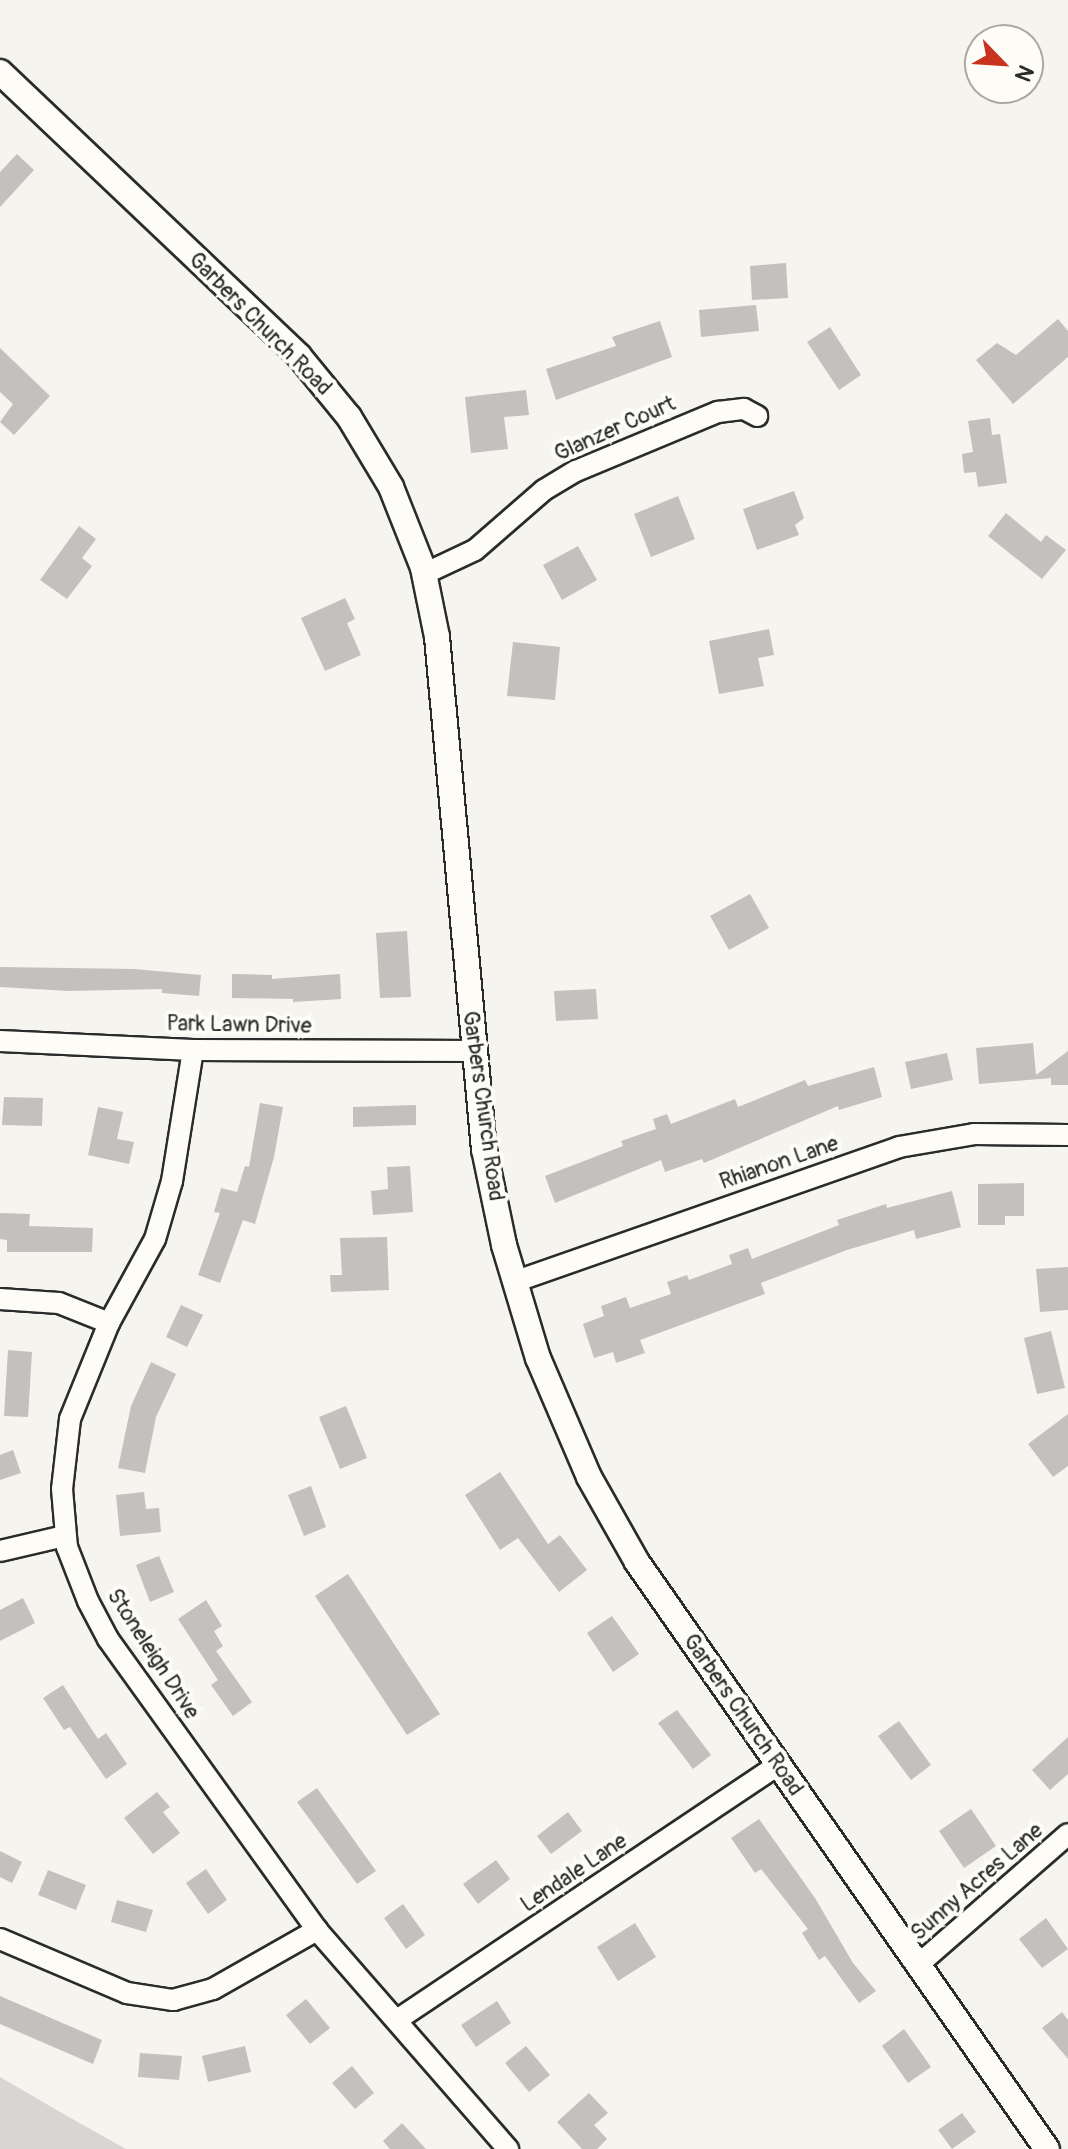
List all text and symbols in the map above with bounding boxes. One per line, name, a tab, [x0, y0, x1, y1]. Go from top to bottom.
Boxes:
north arrow	[964, 24, 1044, 104]
text: N	[1008, 61, 1040, 86]
street label: Garbers Church Road	[183, 247, 337, 401]
street label: Glanzer Court	[550, 391, 680, 467]
street label: Garbers Church Road	[457, 1009, 509, 1203]
street label: Park Lawn Drive	[166, 1011, 312, 1039]
street label: Rhianon Lane	[716, 1130, 842, 1196]
street label: Stoneleigh Drive	[101, 1584, 205, 1724]
street label: Garbers Church Road	[677, 1629, 809, 1801]
street label: Sunny Acres Lane	[906, 1818, 1048, 1946]
street label: Lendale Lane	[516, 1828, 632, 1918]

